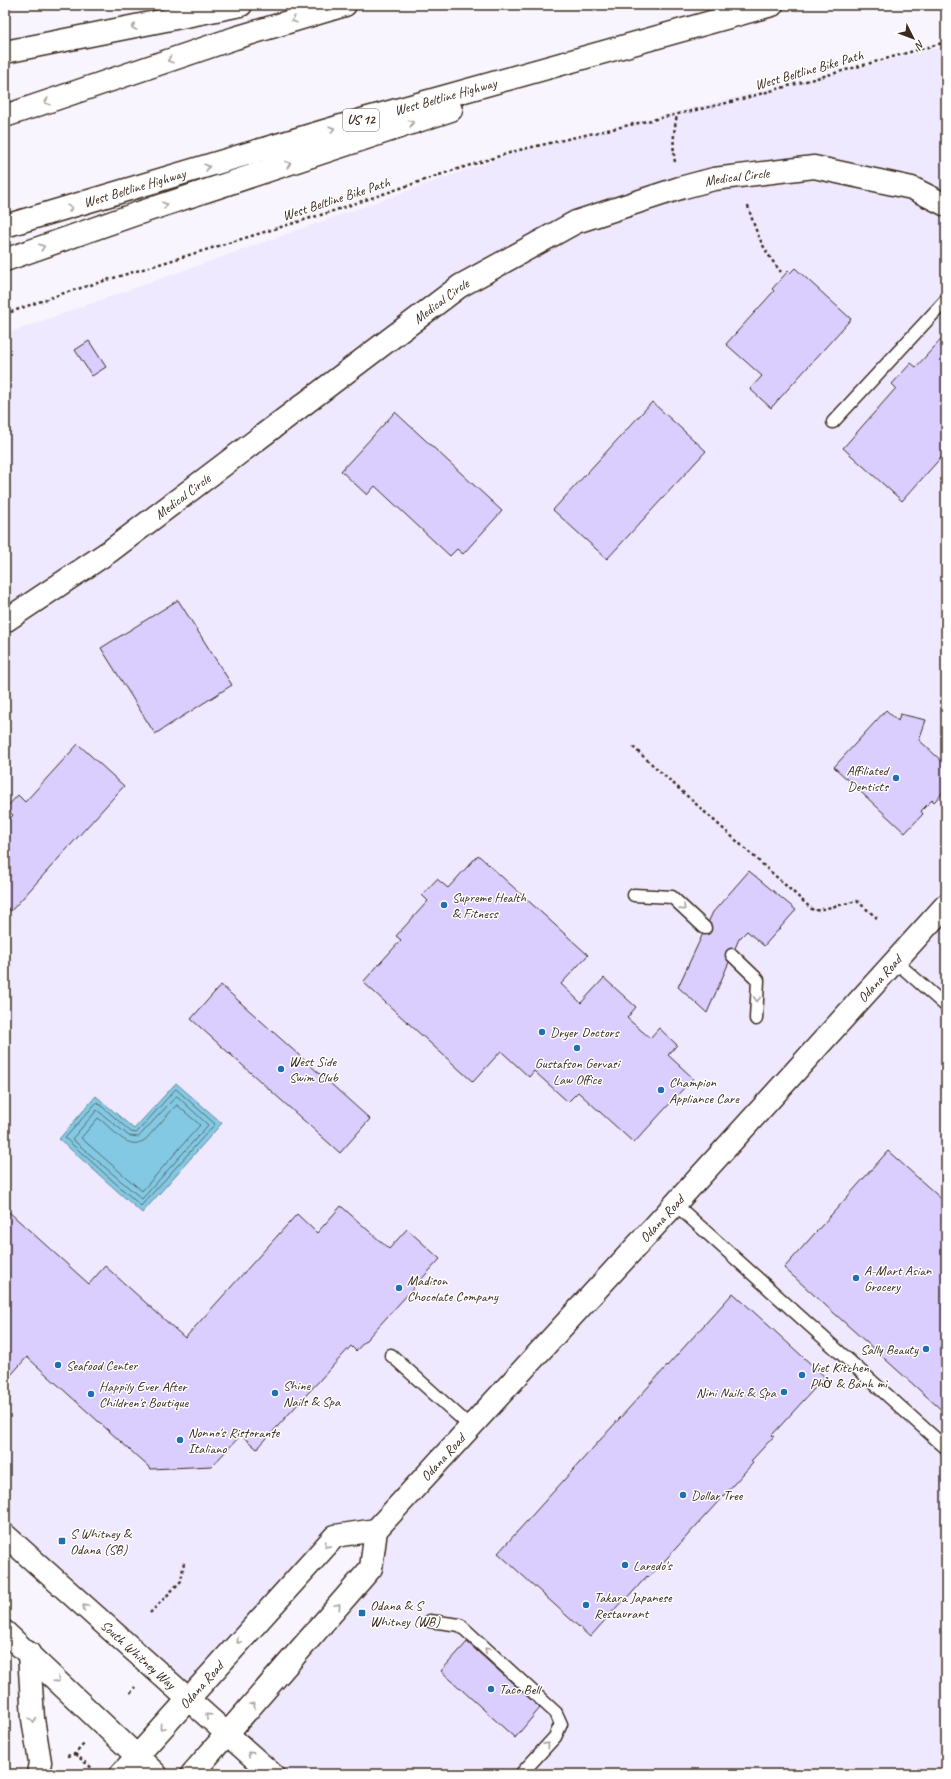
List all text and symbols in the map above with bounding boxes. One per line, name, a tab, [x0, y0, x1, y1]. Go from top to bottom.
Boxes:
one-way arrow	[291, 15, 298, 24]
north arrow	[893, 18, 933, 58]
one-way arrow	[131, 22, 137, 31]
text: N	[911, 37, 928, 54]
street label: West Beltline Bike Path	[753, 46, 866, 94]
one-way arrow	[167, 55, 174, 64]
street label: West Beltline Highway	[392, 74, 499, 119]
one-way arrow	[44, 97, 51, 106]
road number: US 12	[343, 109, 379, 131]
one-way arrow	[408, 119, 415, 128]
one-way arrow	[328, 125, 335, 134]
one-way arrow	[284, 160, 291, 168]
one-way arrow	[204, 163, 211, 172]
street label: West Beltline Highway	[82, 164, 188, 211]
street label: Medical Circle	[702, 164, 771, 190]
street label: West Beltline Bike Path	[280, 173, 392, 224]
one-way arrow	[161, 201, 168, 209]
one-way arrow	[66, 204, 73, 213]
one-way arrow	[38, 244, 45, 252]
street label: Medical Circle	[410, 274, 473, 327]
street label: Medical Circle	[151, 469, 215, 523]
place label: Affiliated Dentists	[847, 762, 890, 795]
marker: Affiliated Dentists	[891, 773, 901, 783]
place label: Supreme Health & Fitness	[452, 889, 526, 922]
marker: Supreme Health & Fitness	[439, 900, 449, 910]
one-way arrow	[678, 903, 686, 910]
street label: Odana Road	[854, 949, 907, 1006]
one-way arrow	[753, 996, 761, 1002]
place label: Dryer Doctors	[550, 1024, 620, 1041]
marker: Dryer Doctors	[537, 1027, 547, 1037]
marker: Gustafson Gervasi Law Office	[572, 1043, 582, 1053]
place label: West Side Swim Club	[289, 1053, 339, 1086]
place label: Gustafson Gervasi Law Office	[535, 1055, 622, 1088]
marker: West Side Swim Club	[276, 1064, 286, 1074]
place label: Champion Appliance Care	[669, 1074, 740, 1107]
marker: Champion Appliance Care	[656, 1085, 666, 1095]
street label: Odana Road	[636, 1190, 689, 1246]
place label: A-Mart Asian Grocery	[864, 1262, 932, 1295]
place label: Madison Chocolate Company	[407, 1272, 499, 1305]
marker: A-Mart Asian Grocery	[851, 1273, 861, 1283]
marker: Madison Chocolate Company	[394, 1283, 404, 1293]
place label: Sally Beauty	[860, 1341, 919, 1358]
marker: Sally Beauty	[921, 1344, 931, 1354]
place label: Seafood Center	[66, 1357, 138, 1374]
place label: Viet Kitchen Phở & Bánh mì	[810, 1359, 888, 1392]
marker: Seafood Center	[53, 1360, 63, 1370]
marker: Viet Kitchen Phở & Bánh mì	[797, 1370, 807, 1380]
place label: Shine Nails & Spa	[283, 1377, 341, 1410]
place label: Happily Ever After Children's Boutique	[99, 1378, 189, 1411]
place label: Nini Nails & Spa	[696, 1384, 777, 1401]
marker: Nini Nails & Spa	[779, 1387, 789, 1397]
marker: Shine Nails & Spa	[270, 1388, 280, 1398]
marker: Happily Ever After Children's Boutique	[86, 1389, 96, 1399]
place label: Nonno's Ristorante Italiano	[188, 1424, 281, 1457]
street label: Odana Road	[417, 1428, 470, 1484]
marker: Nonno's Ristorante Italiano	[175, 1435, 185, 1445]
place label: Dollar Tree	[691, 1487, 744, 1504]
marker: Dollar Tree	[678, 1490, 688, 1500]
place label: S Whitney & Odana (SB)	[70, 1525, 133, 1558]
marker: S Whitney & Odana (SB)	[57, 1536, 67, 1546]
one-way arrow	[324, 1540, 332, 1548]
place label: Laredo's	[633, 1557, 673, 1574]
marker: Laredo's	[620, 1560, 630, 1570]
place label: Takara Japanese Restaurant	[594, 1589, 673, 1622]
place label: Odana & S Whitney (WB)	[370, 1597, 441, 1630]
marker: Takara Japanese Restaurant	[581, 1600, 591, 1610]
one-way arrow	[83, 1604, 90, 1611]
one-way arrow	[333, 1604, 340, 1611]
marker: Odana & S Whitney (WB)	[357, 1608, 367, 1618]
street label: South Whitney Way	[98, 1617, 180, 1693]
one-way arrow	[237, 1636, 244, 1644]
one-way arrow	[485, 1648, 492, 1655]
street label: Odana Road	[176, 1656, 229, 1712]
one-way arrow	[52, 1675, 60, 1683]
place label: Taco Bell	[499, 1681, 543, 1698]
marker: Taco Bell	[486, 1684, 496, 1694]
one-way arrow	[248, 1702, 255, 1709]
one-way arrow	[205, 1713, 213, 1721]
one-way arrow	[28, 1717, 37, 1723]
one-way arrow	[160, 1722, 167, 1730]
one-way arrow	[543, 1742, 550, 1750]
one-way arrow	[247, 1752, 254, 1759]

